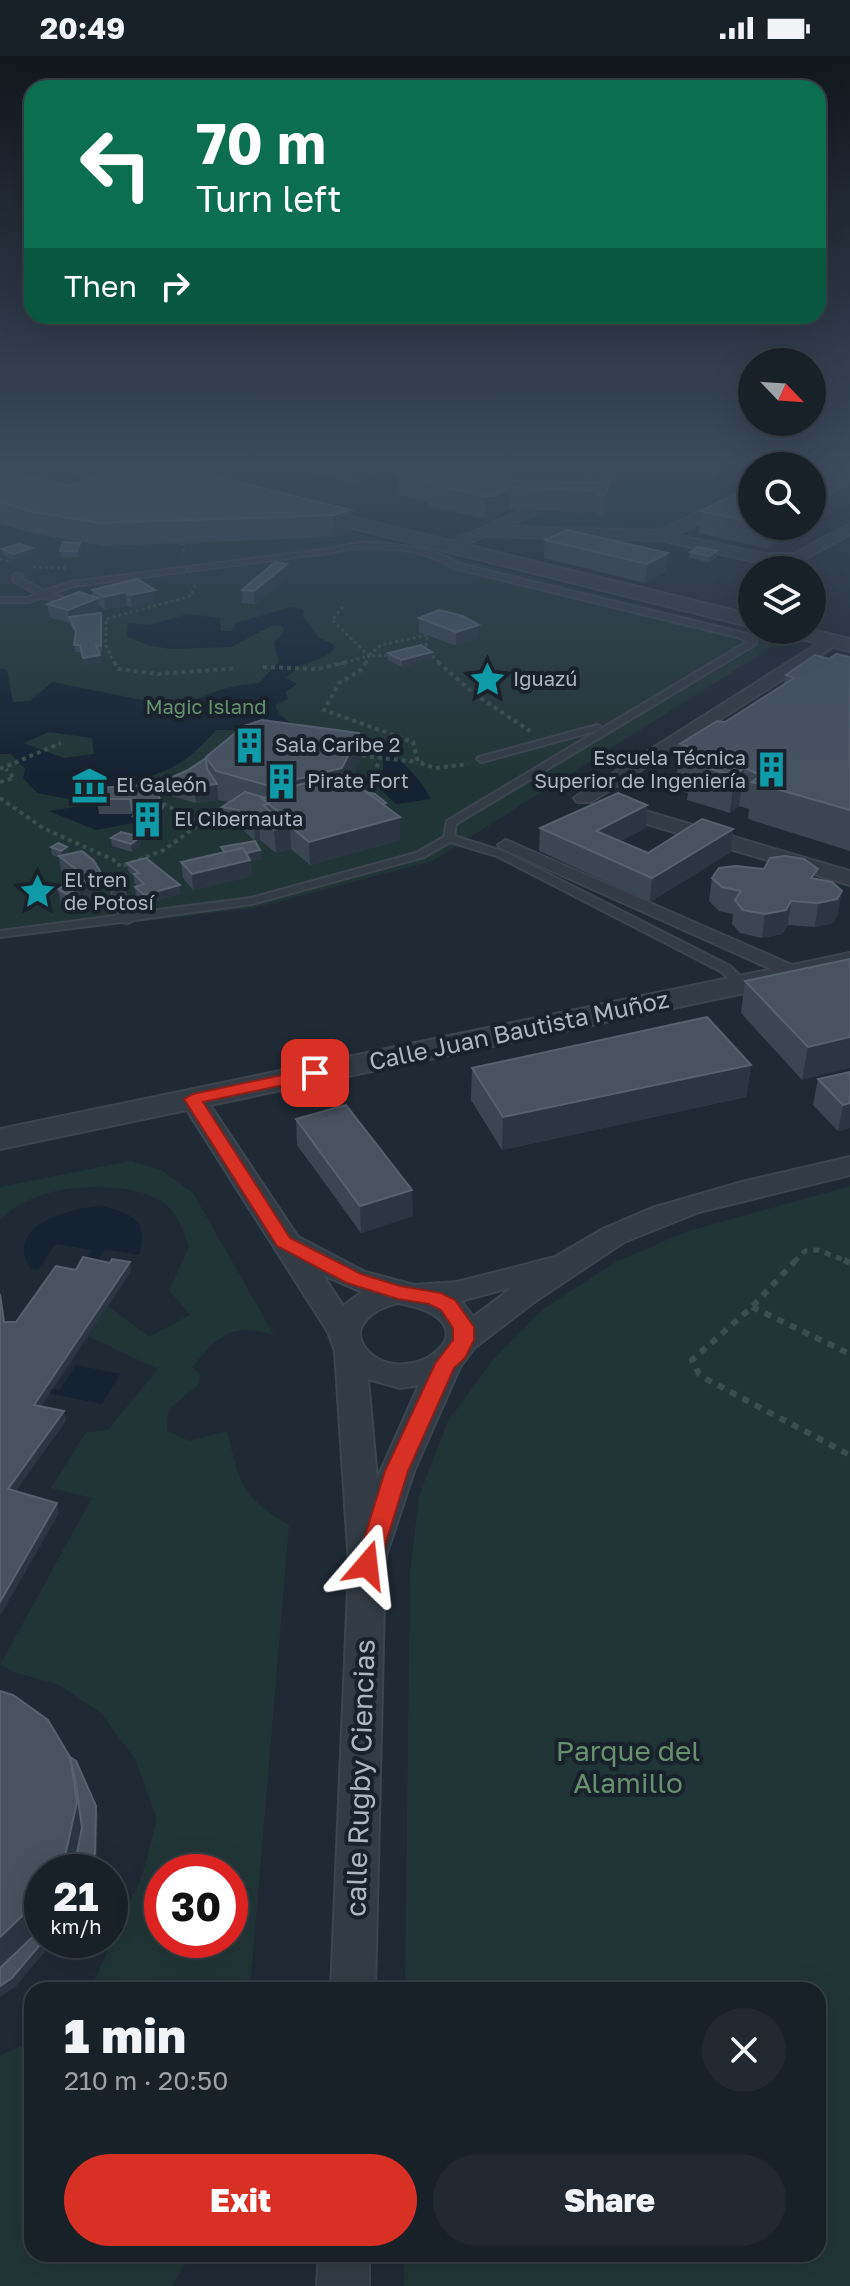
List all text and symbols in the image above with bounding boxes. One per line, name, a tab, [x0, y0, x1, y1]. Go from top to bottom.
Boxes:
text: 20:49	[40, 10, 125, 46]
text: 70 m	[196, 109, 326, 176]
icon: left	[64, 112, 168, 216]
text: Turn left	[196, 177, 342, 220]
icon: right	[153, 264, 197, 308]
text: Then	[64, 268, 137, 304]
north arrow	[738, 348, 826, 436]
map controls	[738, 348, 826, 644]
button: search	[738, 452, 826, 540]
button: layers	[738, 556, 826, 644]
place icon: Iguazú	[468, 660, 506, 698]
place label: Iguazú	[513, 666, 577, 690]
park label: Magic Island	[145, 694, 267, 718]
building icon: Sala Caribe 2	[230, 726, 268, 764]
place label: Sala Caribe 2	[275, 732, 400, 756]
place label: Escuela Técnica Superior de Ingeniería	[534, 745, 746, 792]
building icon: Escuela Técnica Superior de Ingeniería	[753, 750, 791, 788]
building icon: Pirate Fort	[262, 762, 300, 800]
museum icon: El Galeón	[71, 766, 109, 804]
place label: Pirate Fort	[307, 768, 409, 792]
place label: El Galeón	[116, 772, 207, 796]
building icon: El Cibernauta	[129, 800, 167, 838]
place label: El Cibernauta	[174, 806, 303, 830]
place label: El tren de Potosí	[64, 867, 155, 914]
place icon: El tren de Potosí	[19, 872, 57, 910]
street label: Calle Juan Bautista Muñoz	[366, 984, 671, 1075]
pin	[281, 1039, 349, 1107]
icon: arrive	[293, 1051, 337, 1095]
position arrow	[325, 1523, 409, 1607]
street label: calle Rugby Ciencias	[338, 1639, 381, 1917]
park label: Parque del Alamillo	[556, 1734, 700, 1799]
speed limit sign: 30	[144, 1854, 248, 1958]
text: 21	[54, 1872, 99, 1920]
text: km/h	[51, 1914, 101, 1938]
text: 1 min	[64, 2006, 186, 2064]
button: close	[702, 2008, 786, 2092]
text: 210 m · 20:50	[64, 2065, 228, 2096]
button: Exit	[64, 2154, 417, 2246]
button: Share	[433, 2154, 786, 2246]

